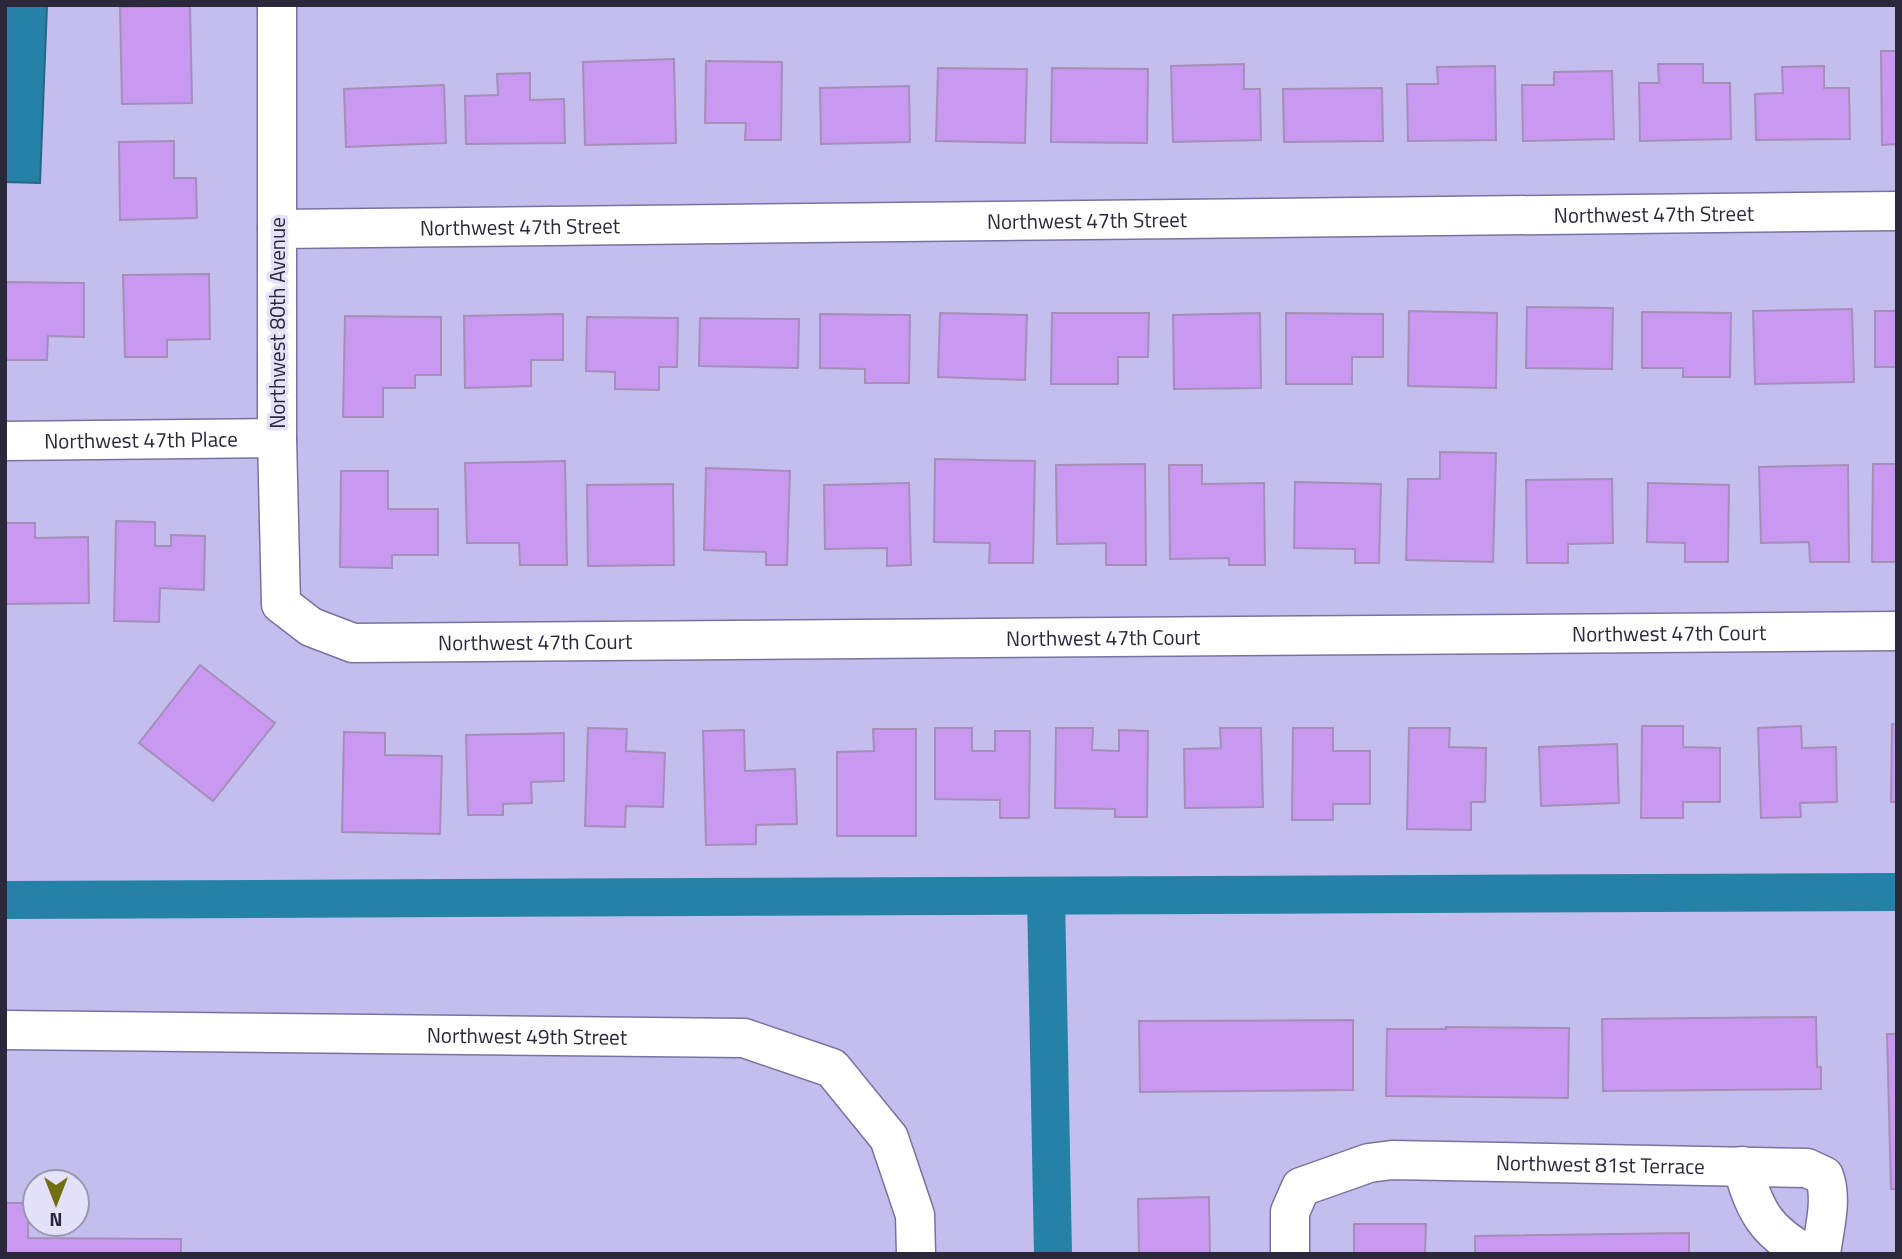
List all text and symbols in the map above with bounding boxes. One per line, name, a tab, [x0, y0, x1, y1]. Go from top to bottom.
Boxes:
street label: Northwest 47th Street	[1554, 197, 1755, 231]
street label: Northwest 47th Street	[987, 203, 1188, 237]
street label: Northwest 47th Street	[420, 209, 621, 243]
street label: Northwest 80th Avenue	[261, 217, 293, 429]
street label: Northwest 47th Place	[44, 422, 238, 457]
street label: Northwest 47th Court	[1572, 616, 1767, 650]
street label: Northwest 47th Court	[1006, 620, 1201, 654]
street label: Northwest 47th Court	[438, 625, 633, 658]
street label: Northwest 49th Street	[427, 1019, 628, 1053]
street label: Northwest 81st Terrace	[1496, 1146, 1705, 1182]
north arrow	[21, 1168, 91, 1238]
text: N	[49, 1206, 63, 1235]

